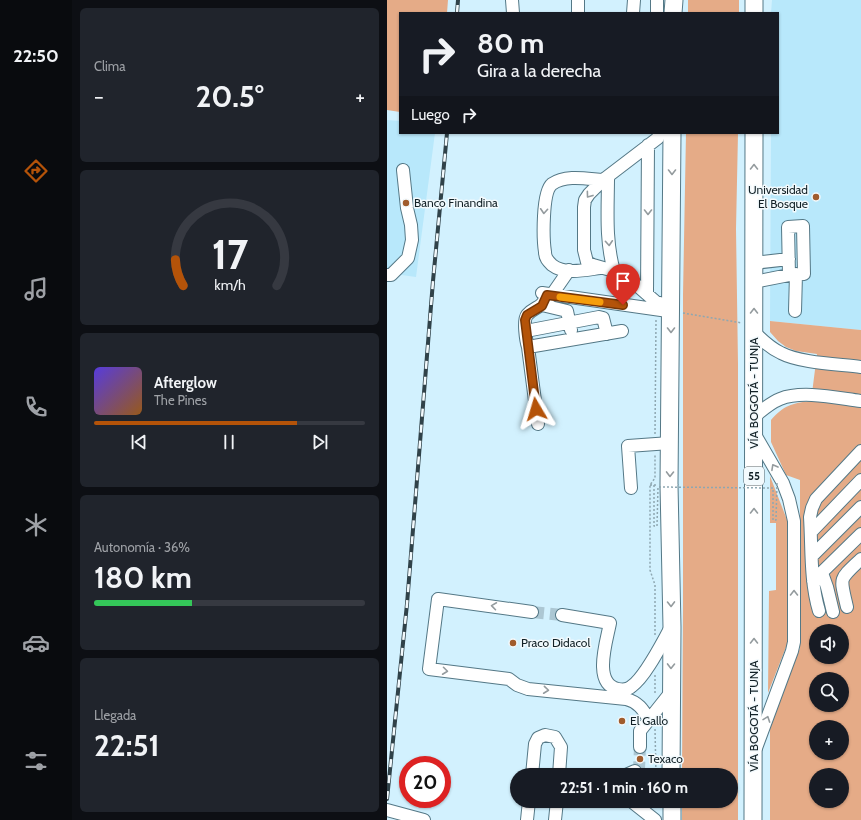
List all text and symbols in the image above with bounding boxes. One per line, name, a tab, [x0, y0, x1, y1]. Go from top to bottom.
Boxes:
text: 80 m	[477, 26, 544, 60]
icon: right	[411, 28, 463, 80]
text: 22:50	[13, 45, 59, 67]
text: Clima	[94, 58, 125, 74]
text: Gira a la derecha	[477, 60, 601, 82]
text: 20.5°	[195, 78, 264, 115]
text: −	[94, 83, 104, 110]
text: +	[355, 83, 365, 110]
icon: right	[458, 104, 480, 126]
text: Luego	[411, 106, 450, 124]
icon: directions	[22, 157, 50, 185]
one-way arrow	[750, 164, 758, 170]
one-way arrow	[668, 169, 676, 175]
place label: Universidad El Bosque	[748, 182, 808, 211]
one-way arrow	[587, 191, 594, 198]
marker: Universidad El Bosque	[811, 192, 821, 202]
place label: Banco Finandina	[414, 195, 498, 210]
marker: Banco Finandina	[401, 198, 411, 208]
one-way arrow	[540, 208, 549, 214]
one-way arrow	[644, 209, 652, 215]
text: 17	[211, 228, 248, 278]
one-way arrow	[605, 240, 614, 247]
pin	[606, 264, 640, 305]
icon: arrive	[612, 270, 634, 292]
icon: music	[22, 275, 50, 303]
text: km/h	[214, 275, 245, 293]
one-way arrow	[750, 308, 758, 314]
one-way arrow	[667, 327, 675, 333]
street label: VÍA BOGOTÁ - TUNJA	[746, 337, 761, 449]
text: Afterglow	[154, 374, 217, 392]
position arrow	[515, 388, 557, 430]
text: The Pines	[154, 392, 207, 408]
icon: phone	[22, 393, 50, 421]
icon: previous	[128, 431, 150, 453]
icon: pause	[218, 431, 240, 453]
icon: next	[309, 431, 331, 453]
one-way arrow	[771, 464, 778, 471]
road number: 55	[744, 467, 764, 485]
one-way arrow	[665, 471, 674, 477]
one-way arrow	[750, 508, 758, 514]
icon: climate	[22, 511, 50, 539]
text: Autonomía · 36%	[94, 539, 190, 555]
text: 180 km	[94, 559, 192, 596]
one-way arrow	[790, 590, 798, 596]
one-way arrow	[667, 601, 675, 607]
one-way arrow	[491, 602, 497, 611]
map controls	[809, 624, 849, 808]
button: sound	[809, 624, 849, 664]
icon: car	[22, 629, 50, 657]
place label: Praco Didacol	[521, 635, 590, 650]
marker: Praco Didacol	[508, 638, 518, 648]
one-way arrow	[750, 638, 758, 644]
street label: VÍA BOGOTÁ - TUNJA	[746, 660, 761, 772]
one-way arrow	[667, 663, 675, 669]
one-way arrow	[442, 666, 448, 675]
button: search	[809, 672, 849, 712]
one-way arrow	[543, 686, 549, 695]
text: Llegada	[94, 707, 136, 723]
place label: El Gallo	[630, 713, 669, 728]
one-way arrow	[763, 715, 771, 722]
marker: El Gallo	[617, 716, 627, 726]
button: +	[809, 720, 849, 760]
text: 22:51	[94, 727, 160, 764]
icon: filters	[22, 747, 50, 775]
place label: Texaco	[648, 751, 683, 766]
marker: Texaco	[635, 754, 645, 764]
speed limit sign: 20	[399, 756, 451, 808]
button: −	[809, 768, 849, 808]
text: 22:51 · 1 min · 160 m	[560, 779, 688, 797]

